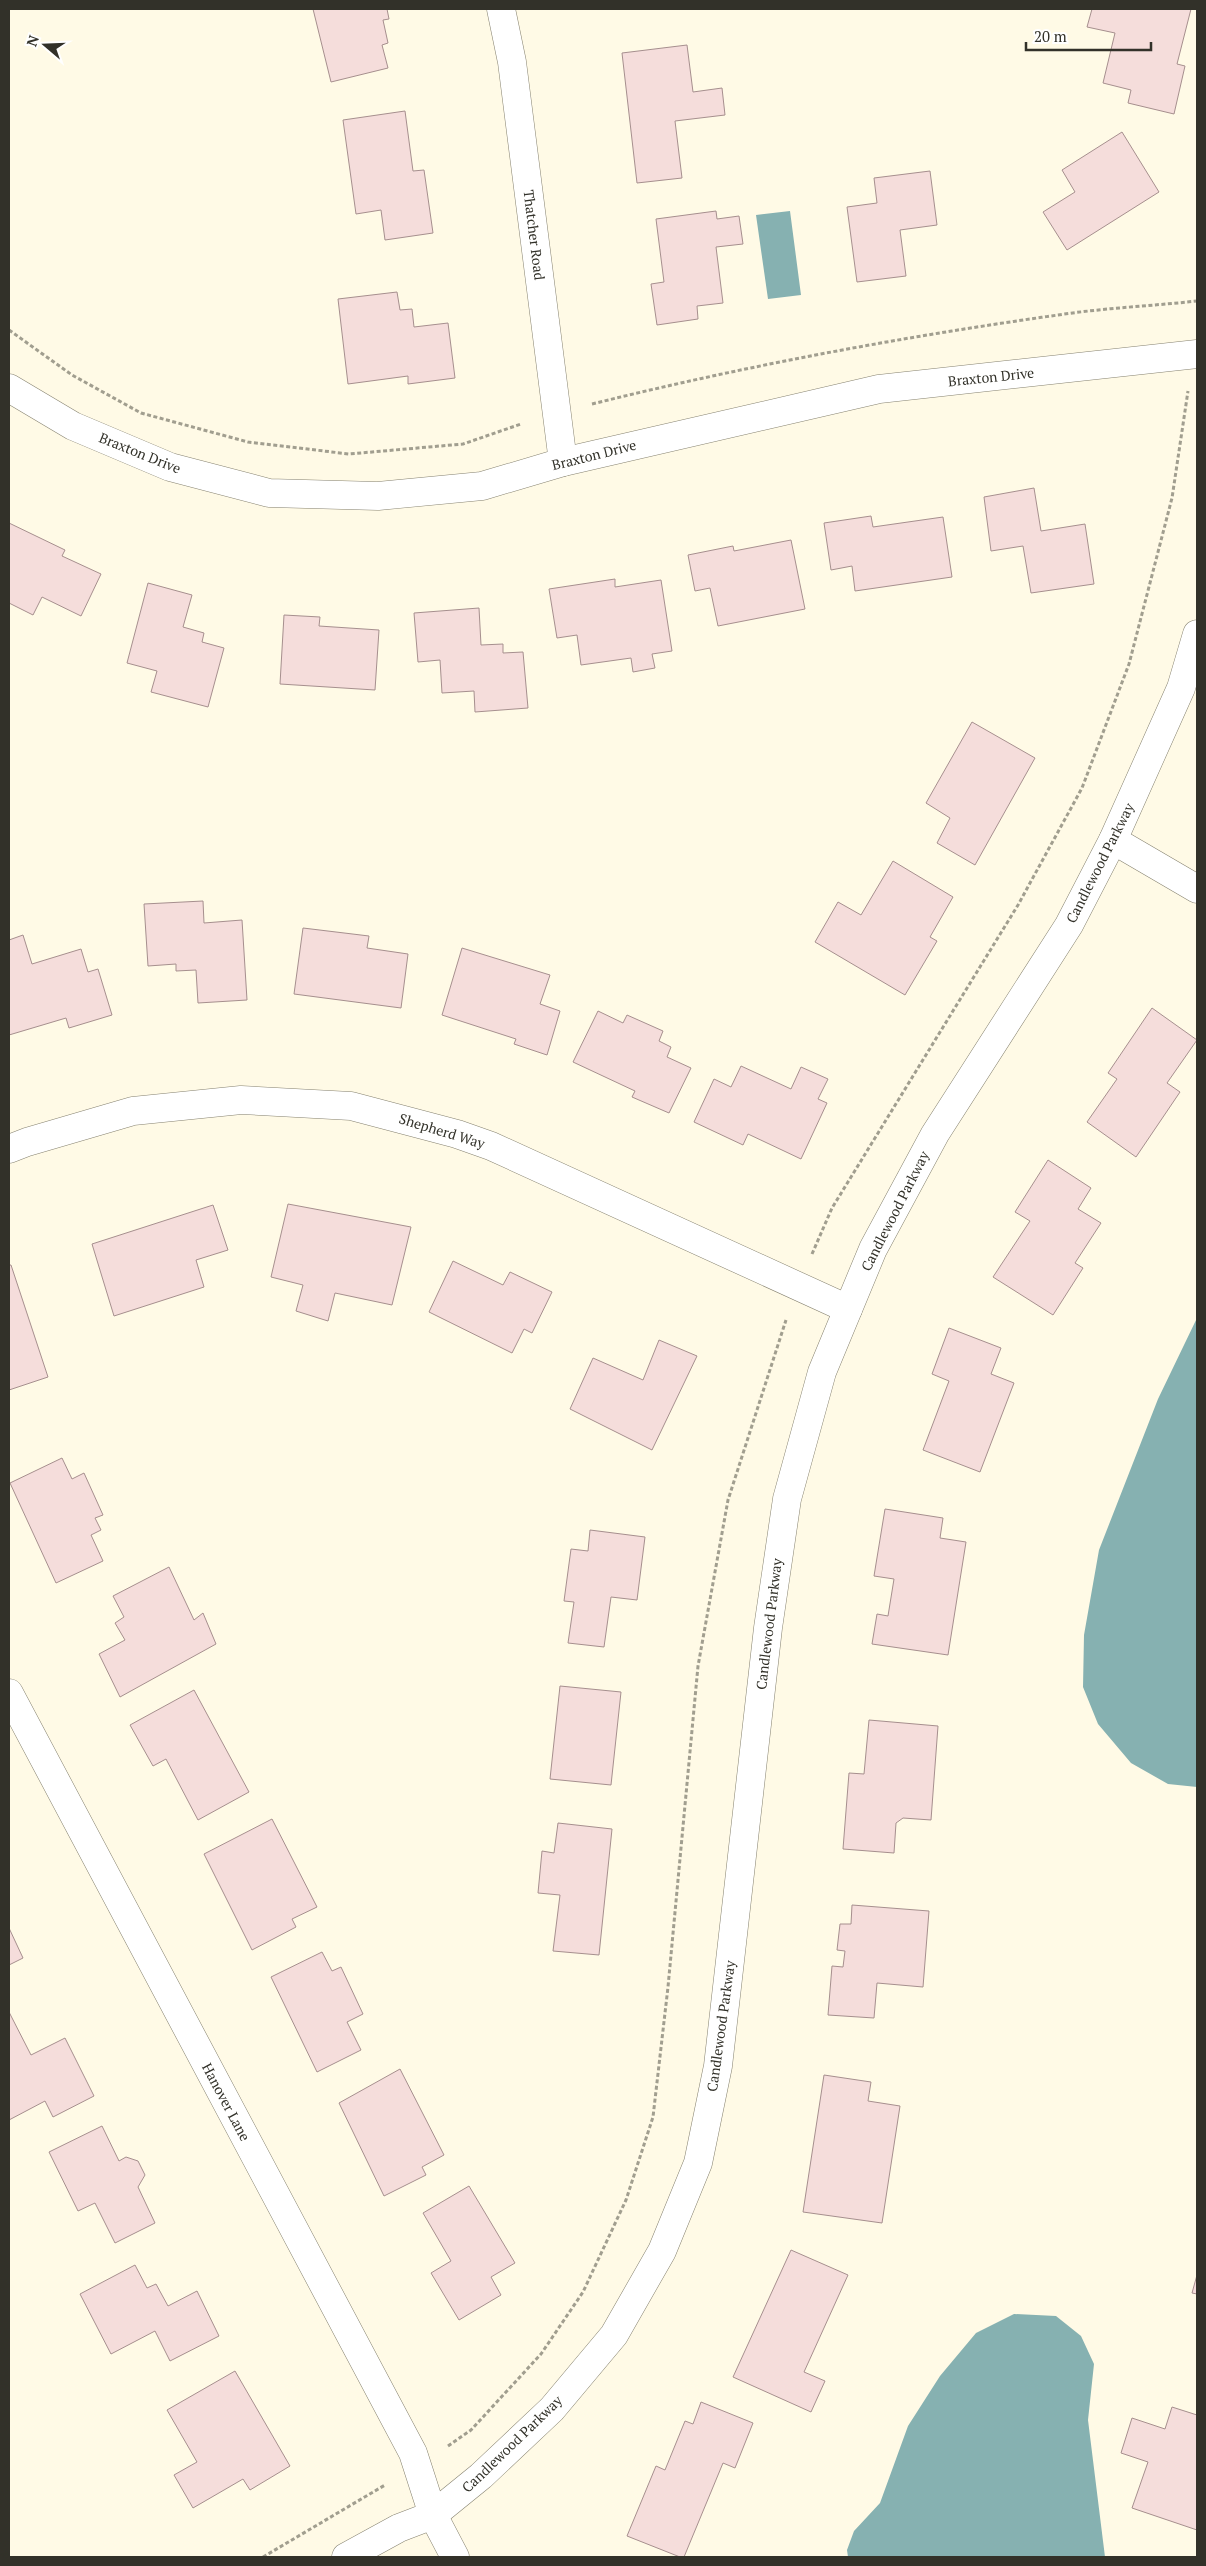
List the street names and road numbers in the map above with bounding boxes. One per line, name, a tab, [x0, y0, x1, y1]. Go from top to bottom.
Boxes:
street label: Thatcher Road	[520, 189, 549, 281]
street label: Braxton Drive	[947, 363, 1035, 390]
street label: Braxton Drive	[97, 428, 184, 478]
street label: Braxton Drive	[550, 435, 638, 474]
street label: Candlewood Parkway	[1061, 799, 1138, 926]
street label: Shepherd Way	[397, 1108, 488, 1153]
street label: Candlewood Parkway	[856, 1147, 933, 1274]
street label: Candlewood Parkway	[751, 1556, 786, 1691]
street label: Candlewood Parkway	[702, 1958, 739, 2093]
street label: Hanover Lane	[198, 2059, 255, 2144]
street label: Candlewood Parkway	[457, 2390, 567, 2496]

